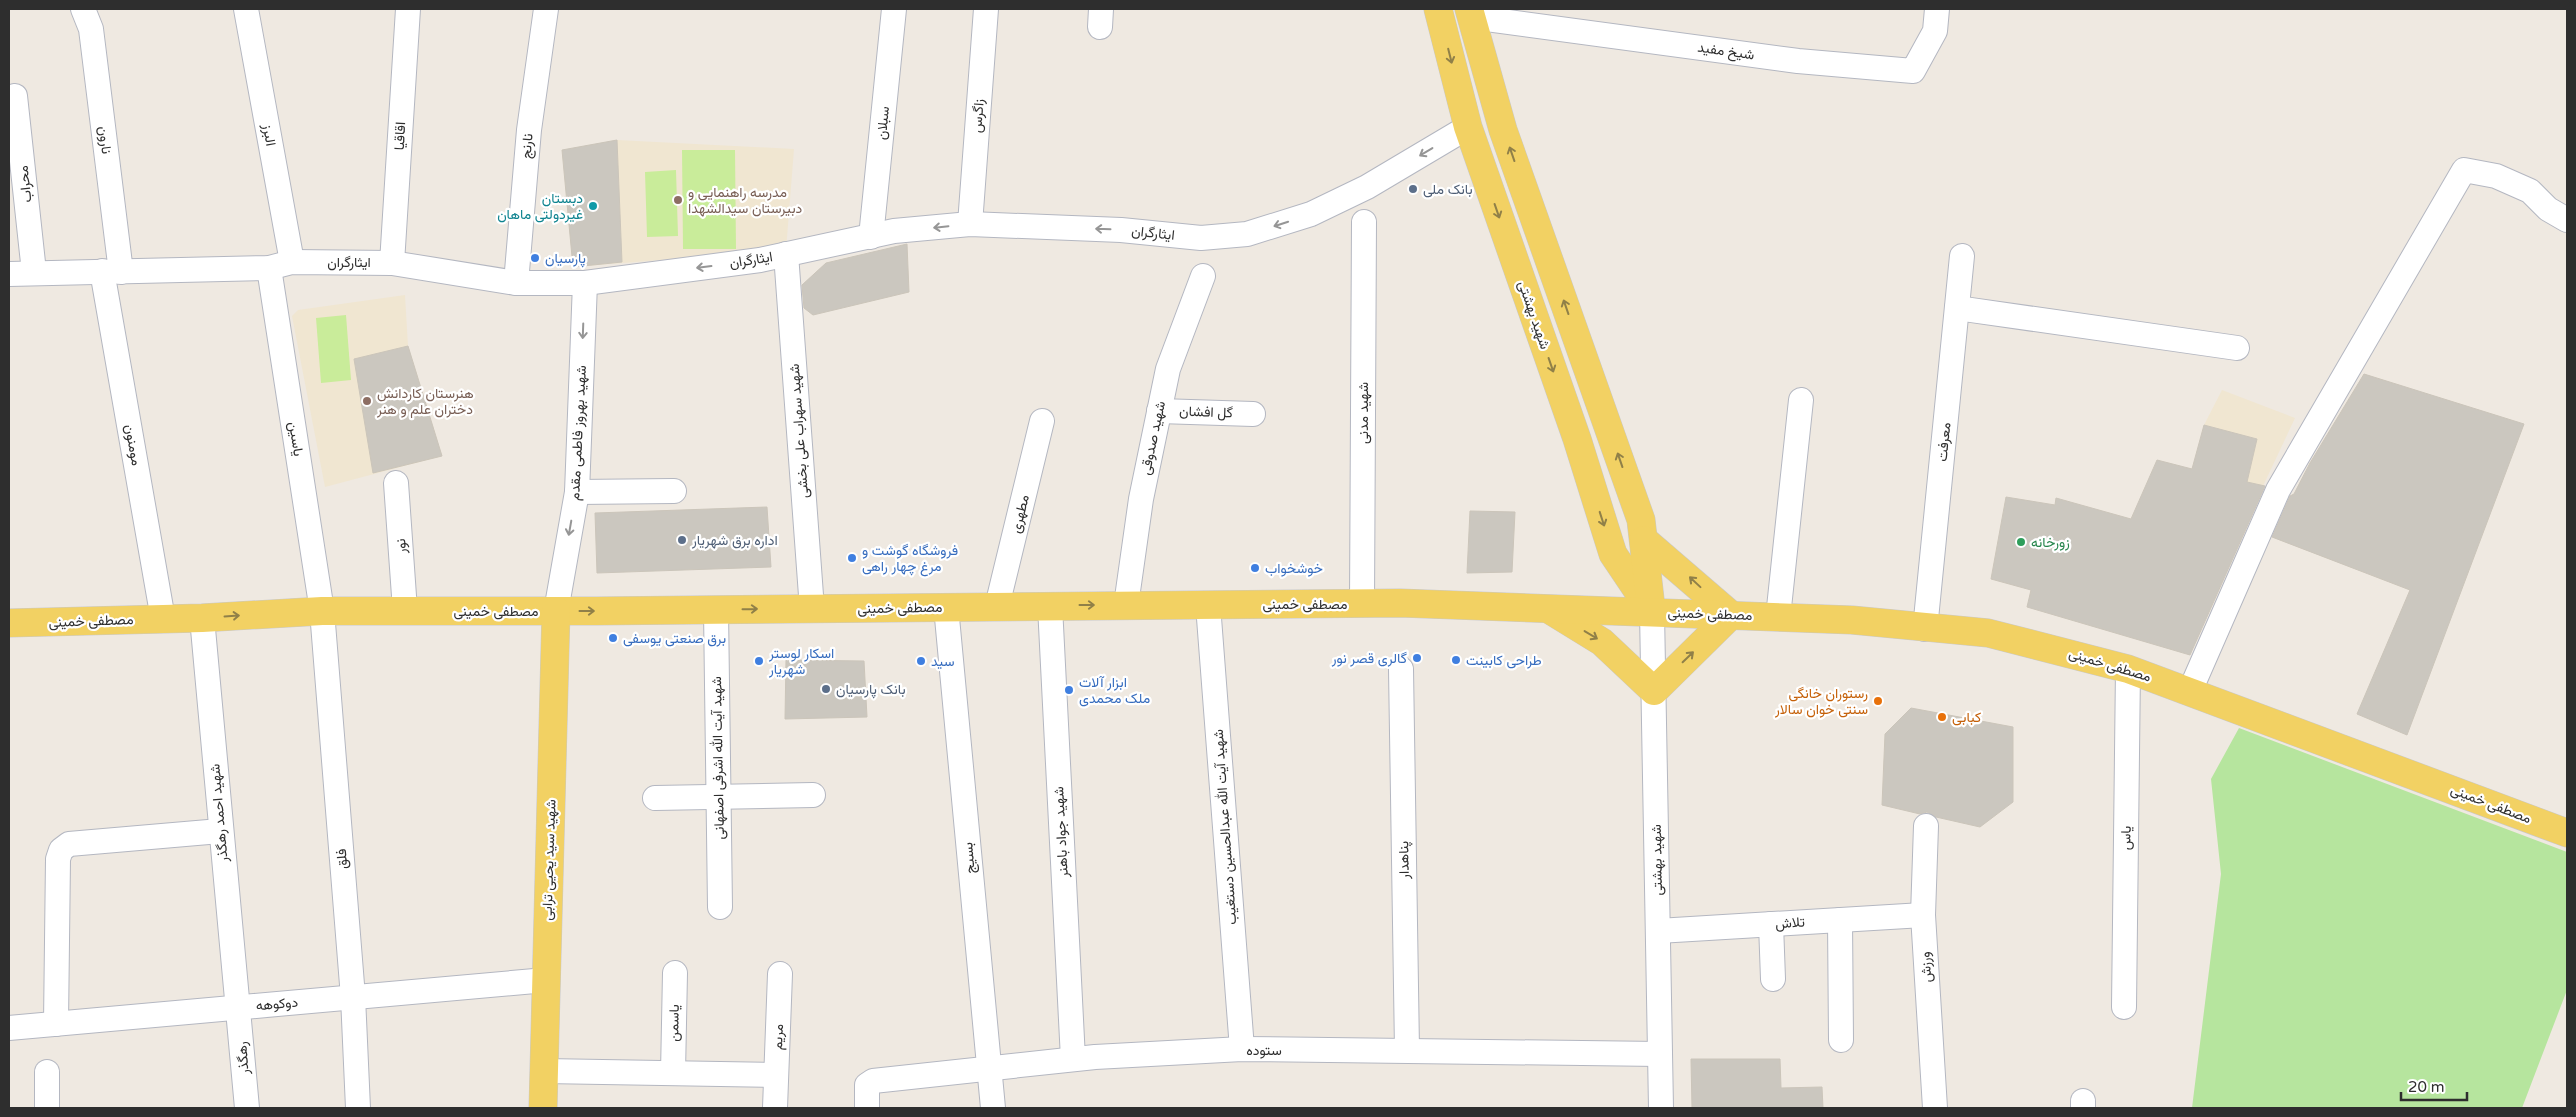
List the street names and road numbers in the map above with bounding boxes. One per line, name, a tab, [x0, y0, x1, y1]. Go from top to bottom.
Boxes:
street label: شیخ مفید	[1696, 39, 1755, 65]
street label: زاگرس	[968, 98, 988, 134]
street label: سبلان	[873, 105, 893, 141]
street label: اقاقیا	[391, 121, 409, 151]
street label: البرز	[259, 122, 279, 147]
street label: نارون	[95, 125, 115, 155]
street label: نارنج	[517, 133, 539, 159]
street label: محراب	[15, 165, 35, 203]
street label: ایثارگران	[1130, 222, 1176, 244]
street label: ایثارگران	[728, 248, 774, 272]
street label: ایثارگران	[327, 254, 371, 271]
street label: شهید بهشتی	[1514, 279, 1554, 351]
street label: شهید سهراب علی بخشی	[786, 363, 812, 499]
street label: شهید بهروز فاطمی مقدم	[566, 365, 590, 501]
street label: شهید مدنی	[1355, 382, 1372, 444]
street label: شهید صدوقی	[1137, 400, 1169, 476]
street label: گل افشان	[1179, 403, 1233, 421]
street label: یاسین	[285, 421, 307, 457]
street label: معرفت	[1933, 422, 1955, 462]
street label: مومنون	[121, 423, 145, 467]
street label: مطهری	[1007, 493, 1033, 535]
street label: نور	[392, 538, 410, 555]
street label: مصطفی خمینی	[1263, 596, 1347, 613]
street label: مصطفی خمینی	[857, 599, 943, 617]
street label: مصطفی خمینی	[454, 603, 538, 620]
street label: مصطفی خمینی	[1667, 604, 1753, 624]
street label: مصطفی خمینی	[48, 611, 134, 631]
street label: مصطفی خمینی	[2067, 644, 2153, 686]
street label: شهید آیت الله اشرفی اصفهانی	[708, 676, 728, 840]
street label: شهید آیت الله عبدالحسین دستغیب	[1210, 729, 1240, 925]
street label: شهید احمد رهگذر	[206, 763, 232, 864]
street label: مصطفی خمینی	[2448, 781, 2534, 827]
street label: شهید جواد باهنر	[1050, 786, 1072, 879]
street label: شهید سید یحیی ترابی	[538, 799, 560, 921]
street label: شهید بهشتی	[1648, 824, 1666, 896]
street label: یاس	[2117, 826, 2135, 850]
street label: بسیج	[959, 841, 981, 874]
street label: پناهدار	[1395, 841, 1414, 880]
street label: فلق	[333, 848, 351, 870]
street label: تلاش	[1775, 913, 1806, 933]
street label: ورزش	[1916, 951, 1936, 983]
street label: دوکوهه	[255, 994, 299, 1014]
street label: یاسمن	[665, 1004, 683, 1042]
street label: مریم	[769, 1024, 787, 1050]
street label: رهگذر	[233, 1041, 253, 1076]
street label: ستوده	[1246, 1042, 1282, 1059]

